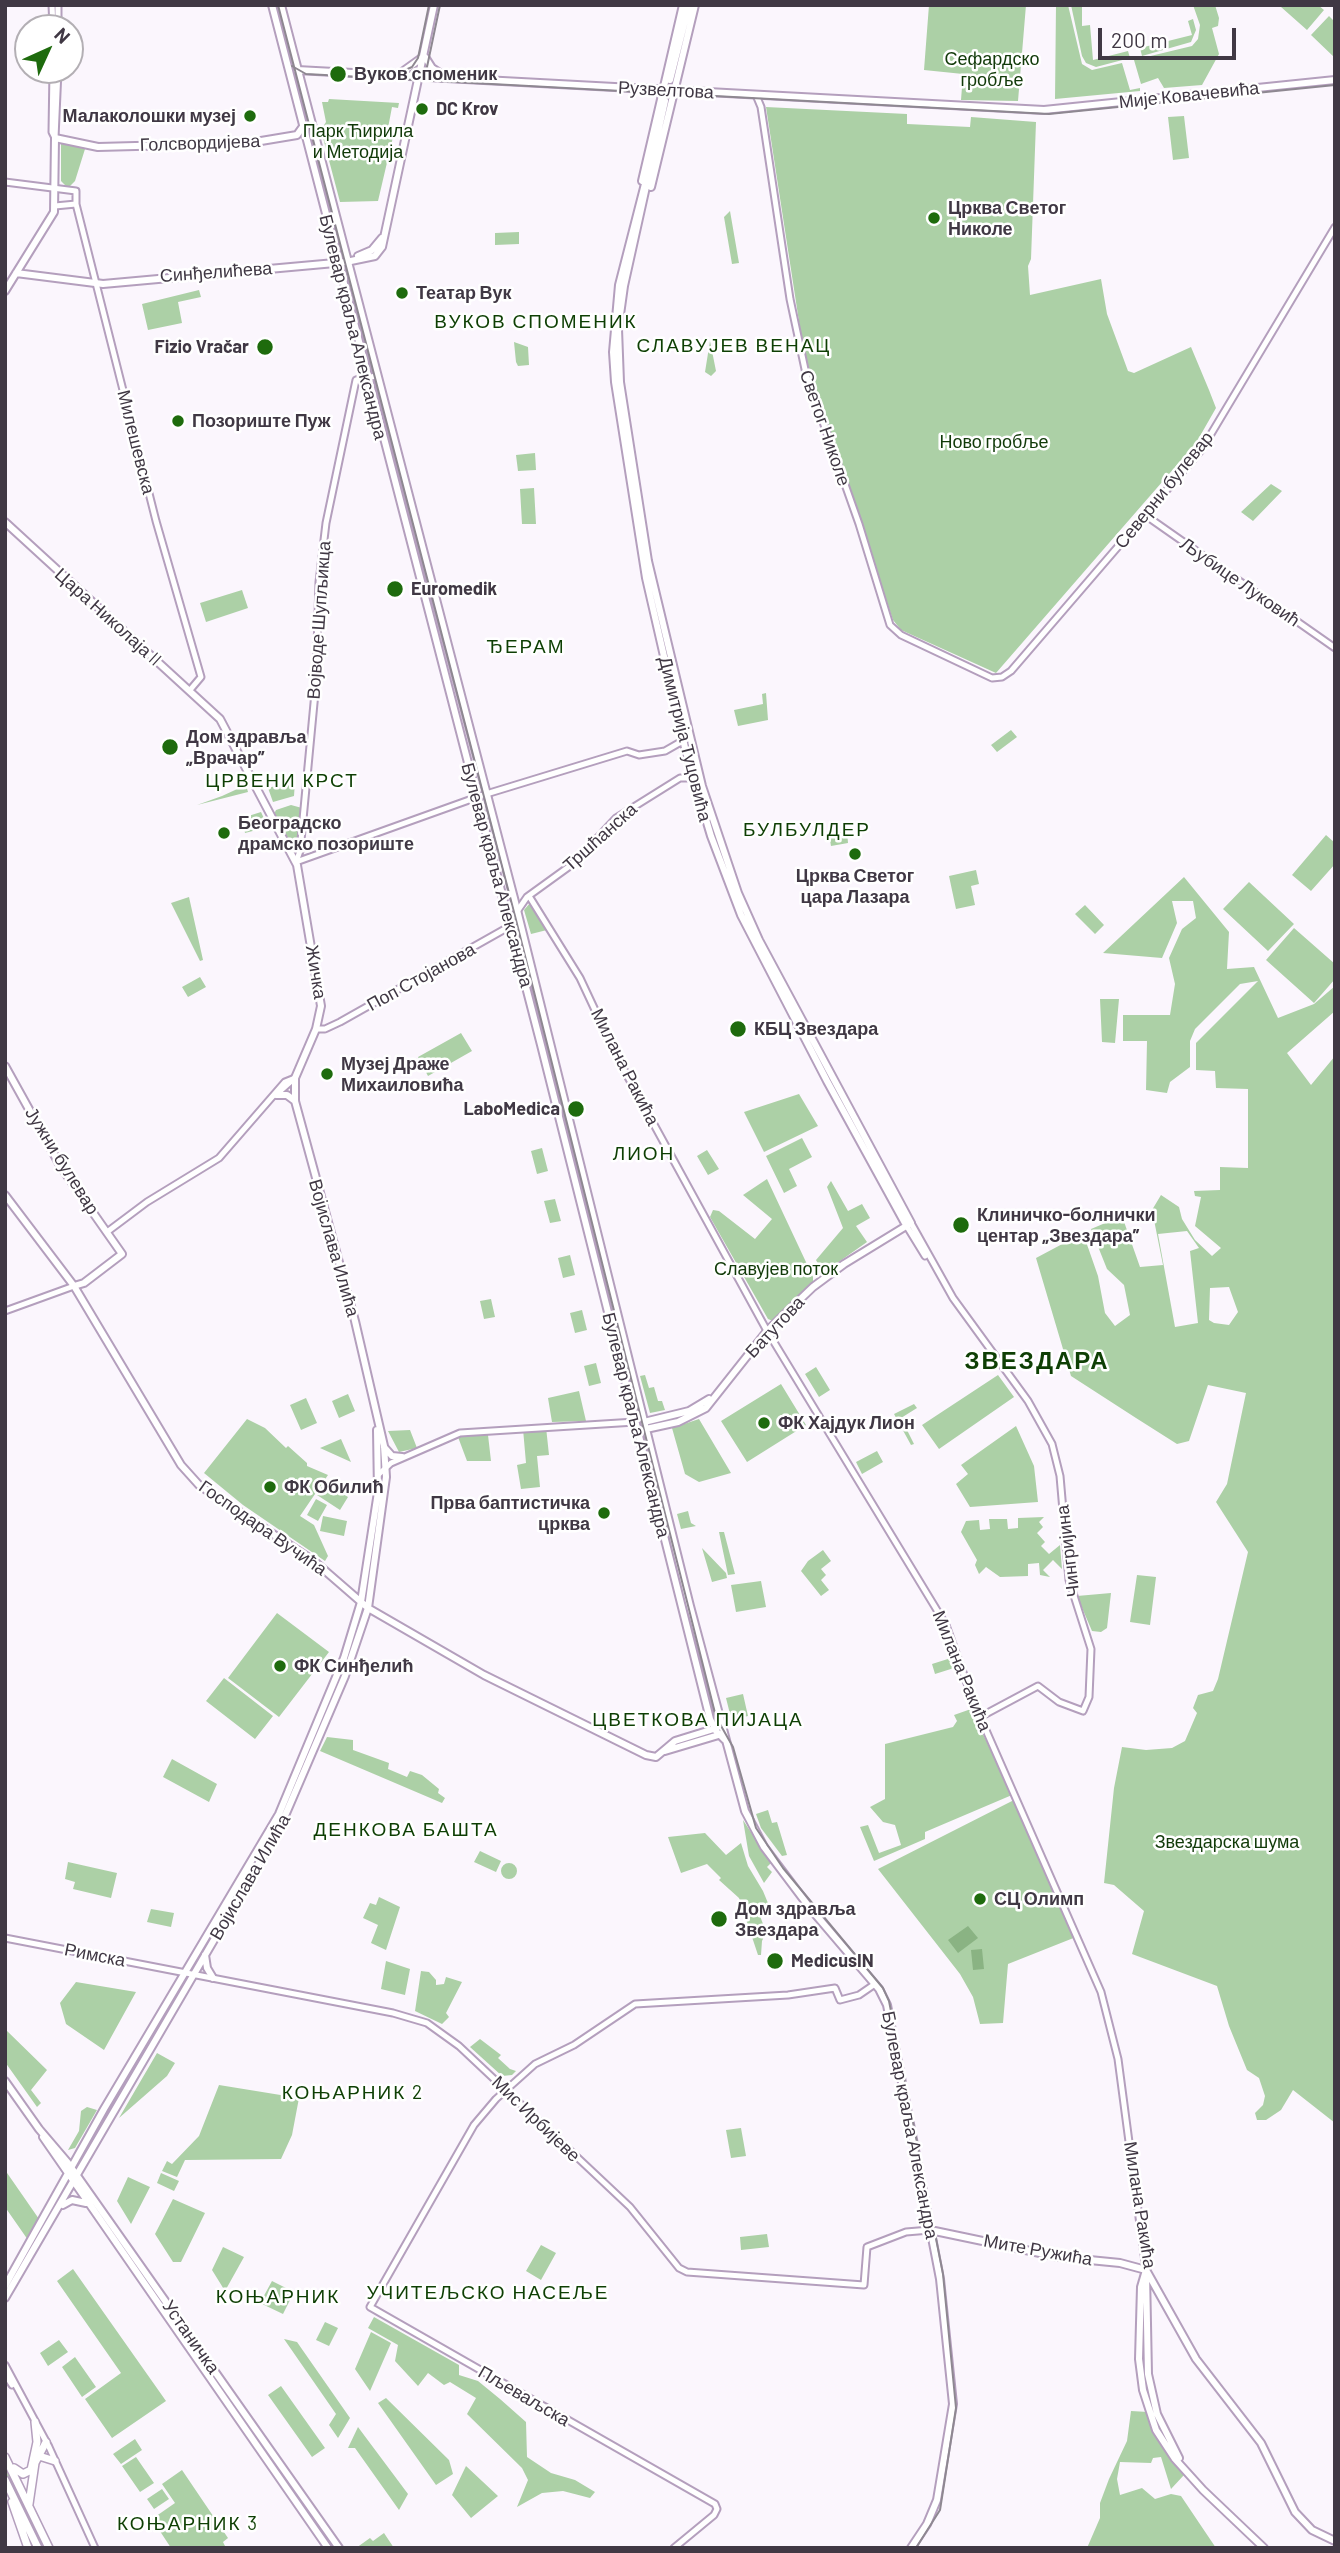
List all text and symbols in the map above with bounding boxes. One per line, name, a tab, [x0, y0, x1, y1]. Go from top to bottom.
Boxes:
north arrow	[14, 14, 84, 84]
scale bar	[1102, 14, 1240, 58]
text: N	[50, 23, 75, 48]
text: 200 m	[1111, 27, 1168, 52]
park label: Сефардско гробље	[944, 48, 1040, 90]
place label: Вуков споменик	[354, 63, 497, 85]
marker: Вуков споменик	[328, 64, 348, 84]
street label: Рузвелтова	[618, 77, 714, 103]
street label: Мије Ковачевића	[1118, 77, 1260, 113]
place label: DC Krov	[436, 98, 498, 120]
marker: DC Krov	[414, 101, 430, 117]
place label: Малаколошки музеј	[63, 105, 236, 127]
marker: Малаколошки музеј	[242, 108, 258, 124]
park label: Парк Ћирила и Методија	[303, 120, 413, 162]
street label: Голсвордијева	[139, 130, 261, 156]
place label: Црква Светог Николе	[948, 197, 1066, 240]
marker: Црква Светог Николе	[926, 210, 942, 226]
street label: Булевар краља Александра	[315, 212, 391, 442]
street label: Синђелићева	[159, 257, 273, 287]
place label: Театар Вук	[416, 282, 512, 304]
marker: Театар Вук	[394, 285, 410, 301]
district label: ВУКОВ СПОМЕНИК	[436, 311, 636, 333]
district label: СЛАВУЈЕВ ВЕНАЦ	[638, 335, 830, 357]
place label: Fizio Vračar	[155, 336, 249, 358]
marker: Fizio Vračar	[255, 337, 275, 357]
street label: Светог Николе	[795, 367, 855, 489]
street label: Милешевска	[113, 388, 159, 496]
place label: Позориште Пуж	[192, 410, 331, 432]
marker: Позориште Пуж	[170, 413, 186, 429]
street label: Северни булевар	[1110, 427, 1218, 553]
park label: Ново гробље	[939, 431, 1049, 453]
street label: Љубице Луковић	[1176, 533, 1304, 631]
street label: Војводе Шупљикца	[303, 540, 335, 700]
street label: Цара Николаја II	[50, 564, 166, 670]
place label: Euromedik	[411, 578, 497, 600]
marker: Euromedik	[385, 579, 405, 599]
district label: ЂЕРАМ	[487, 636, 565, 658]
street label: Димитрија Туцовића	[654, 654, 716, 824]
place label: Дом здравља „Врачар”	[186, 726, 307, 768]
marker: Дом здравља „Врачар”	[160, 737, 180, 757]
street label: Булевар краља Александра	[457, 760, 537, 990]
district label: ЦРВЕНИ КРСТ	[207, 770, 357, 792]
street label: Тршћанска	[559, 798, 641, 876]
place label: Београдско драмско позориште	[238, 812, 414, 854]
district label: БУЛБУЛДЕР	[744, 819, 870, 841]
marker: Београдско драмско позориште	[216, 825, 232, 841]
marker: Црква Светог цара Лазара	[847, 846, 863, 862]
place label: Црква Светог цара Лазара	[796, 865, 914, 908]
street label: Поп Стојанова	[363, 938, 479, 1016]
street label: Жичка	[301, 943, 331, 1001]
street label: Милана Ракића	[586, 1005, 664, 1129]
place label: КБЦ Звездара	[754, 1018, 878, 1040]
marker: КБЦ Звездара	[728, 1019, 748, 1039]
place label: Музеј Драже Михаиловића	[341, 1053, 463, 1096]
marker: Музеј Драже Михаиловића	[319, 1066, 335, 1082]
place label: LaboMedica	[463, 1098, 560, 1120]
marker: LaboMedica	[566, 1099, 586, 1119]
street label: Јужни булевар	[20, 1103, 104, 1219]
district label: ЛИОН	[613, 1143, 675, 1165]
street label: Војислава Илића	[304, 1177, 364, 1319]
place label: Клиничко-болнички центар „Звездара”	[977, 1204, 1156, 1246]
marker: Клиничко-болнички центар „Звездара”	[951, 1215, 971, 1235]
park label: Славујев поток	[714, 1258, 838, 1280]
street label: Батутова	[741, 1292, 809, 1362]
street label: Булевар краља Александра	[598, 1310, 674, 1540]
district label: ЗВЕЗДАРА	[965, 1347, 1109, 1375]
place label: ФК Хајдук Лион	[778, 1412, 915, 1434]
marker: ФК Хајдук Лион	[756, 1415, 772, 1431]
street label: Господара Вучића	[195, 1476, 331, 1580]
place label: ФК Обилић	[284, 1476, 384, 1498]
marker: ФК Обилић	[262, 1479, 278, 1495]
place label: Прва баптистичка црква	[430, 1492, 590, 1534]
street label: Чингријина	[1052, 1504, 1084, 1598]
marker: Прва баптистичка црква	[596, 1505, 612, 1521]
street label: Милана Ракића	[928, 1607, 996, 1735]
place label: ФК Синђелић	[294, 1655, 413, 1677]
marker: ФК Синђелић	[272, 1658, 288, 1674]
district label: ЦВЕТКОВА ПИЈАЦА	[594, 1709, 802, 1731]
street label: Војислава Илића	[205, 1810, 295, 1944]
district label: ДЕНКОВА БАШТА	[315, 1819, 497, 1841]
park label: Звездарска шума	[1155, 1831, 1299, 1853]
place label: СЦ Олимп	[994, 1888, 1084, 1910]
marker: СЦ Олимп	[972, 1891, 988, 1907]
place label: Дом здравља Звездара	[735, 1898, 856, 1940]
marker: Дом здравља Звездара	[709, 1909, 729, 1929]
street label: Римска	[63, 1939, 127, 1971]
place label: MedicusIN	[791, 1950, 874, 1972]
marker: MedicusIN	[765, 1951, 785, 1971]
street label: Булевар краља Александра	[877, 2009, 943, 2241]
street label: Мис Ирбијеве	[487, 2072, 585, 2166]
district label: КОЊАРНИК 2	[283, 2082, 423, 2104]
street label: Милана Ракића	[1119, 2140, 1161, 2270]
street label: Мите Ружића	[982, 2230, 1094, 2270]
district label: УЧИТЕЉСКО НАСЕЉЕ	[368, 2282, 608, 2304]
district label: КОЊАРНИК	[217, 2286, 339, 2308]
street label: Устаничка	[158, 2296, 224, 2378]
street label: Пљеваљска	[474, 2361, 574, 2431]
district label: КОЊАРНИК 3	[118, 2513, 258, 2535]

